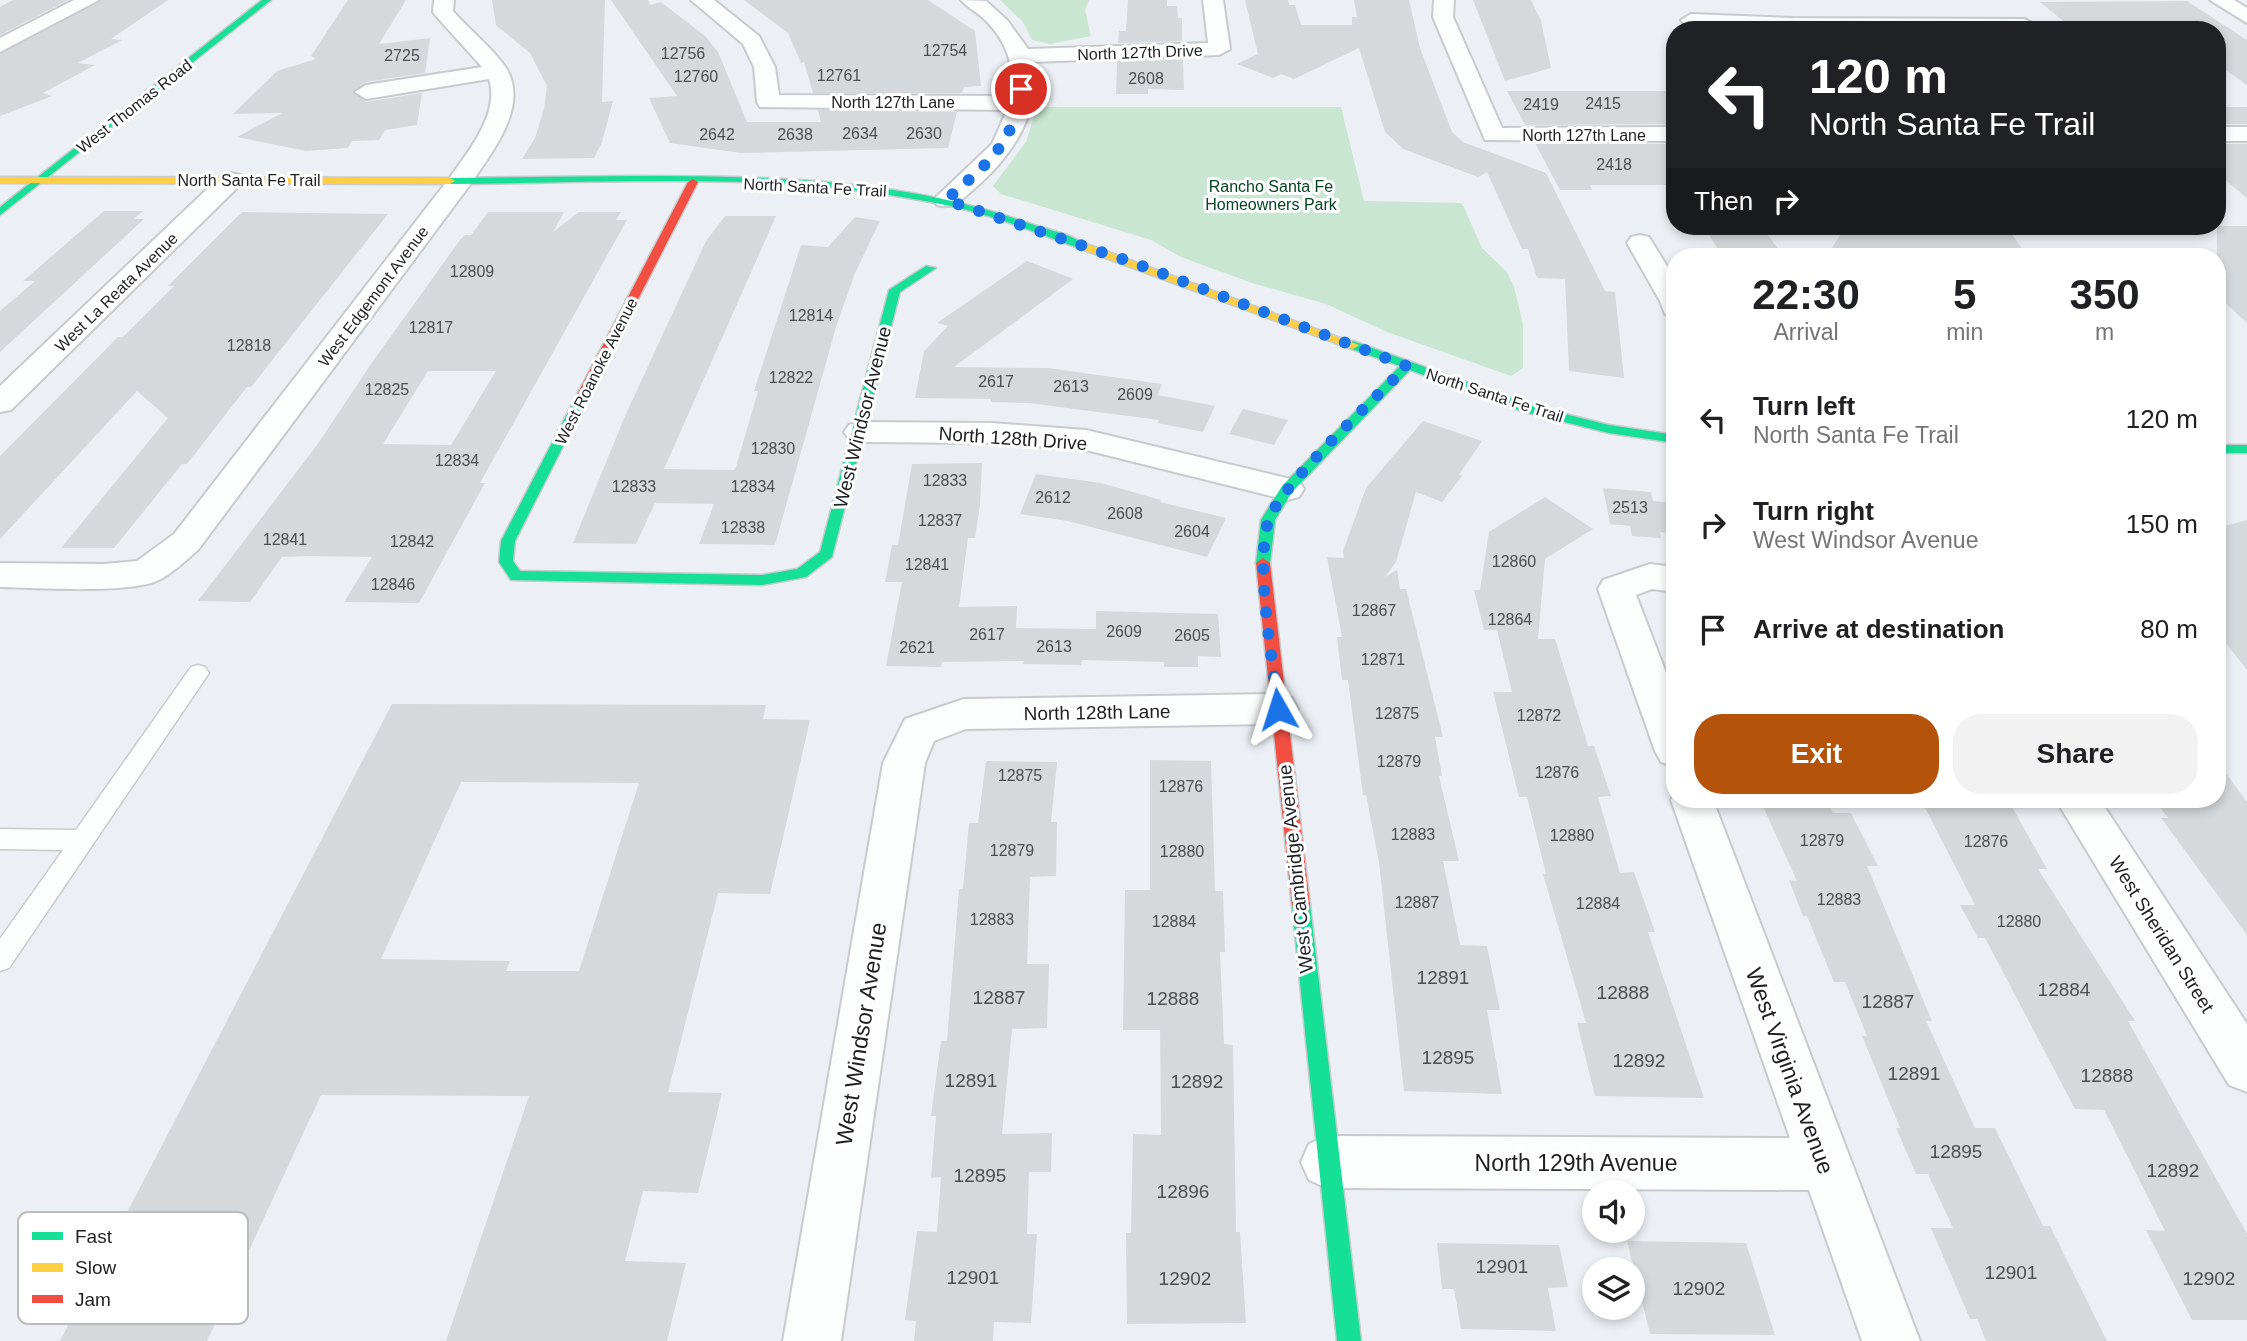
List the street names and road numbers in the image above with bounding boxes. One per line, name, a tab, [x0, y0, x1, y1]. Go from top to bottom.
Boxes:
street label: North 127th Drive	[1077, 42, 1203, 63]
street label: West Thomas Road	[74, 56, 195, 156]
street label: North 127th Lane	[831, 94, 955, 111]
street label: North 127th Lane	[1522, 127, 1646, 144]
street label: North Santa Fe Trail	[177, 172, 321, 189]
street label: North Santa Fe Trail	[743, 175, 887, 200]
street label: West Edgemont Avenue	[315, 223, 432, 370]
street label: West La Reata Avenue	[52, 230, 181, 355]
street label: West Roanoke Avenue	[552, 295, 641, 447]
street label: West Windsor Avenue	[830, 324, 895, 510]
street label: North Santa Fe Trail	[1424, 365, 1566, 426]
street label: North 128th Drive	[938, 423, 1088, 454]
street label: North 128th Lane	[1023, 701, 1171, 724]
street label: West Cambridge Avenue	[1274, 764, 1317, 974]
street label: West Sheridan Street	[2105, 852, 2219, 1017]
street label: West Windsor Avenue	[831, 921, 891, 1147]
street label: West Virginia Avenue	[1741, 964, 1839, 1178]
street label: North 129th Avenue	[1475, 1150, 1677, 1176]

